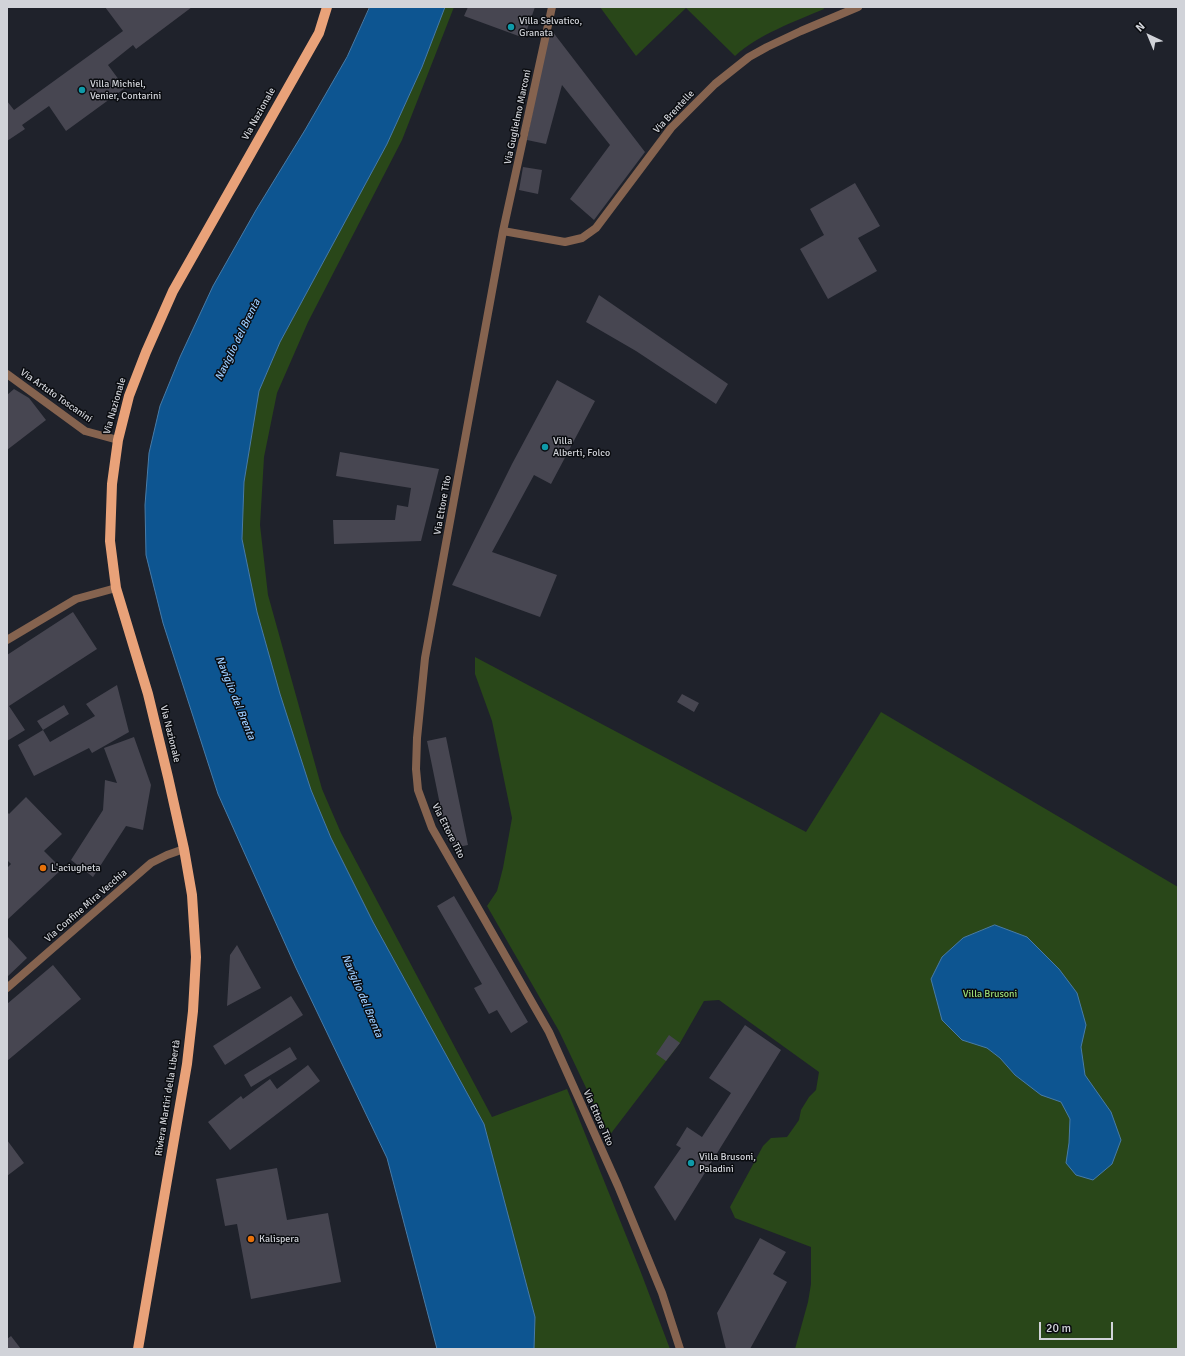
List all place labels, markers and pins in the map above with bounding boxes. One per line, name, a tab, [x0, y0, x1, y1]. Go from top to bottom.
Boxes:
place label: Villa Selvatico, Granata	[519, 15, 582, 38]
marker: Villa Selvatico, Granata	[506, 22, 516, 32]
place label: Villa Michiel, Venier, Contarini	[90, 78, 161, 102]
marker: Villa Michiel, Venier, Contarini	[77, 85, 87, 95]
place label: Villa Alberti, Folco	[553, 435, 610, 458]
marker: Villa Alberti, Folco	[540, 442, 550, 452]
place label: L'aciugheta	[51, 862, 100, 874]
marker: L'aciugheta	[38, 863, 48, 873]
place label: Villa Brusoni, Paladini	[699, 1151, 756, 1174]
marker: Villa Brusoni, Paladini	[686, 1158, 696, 1168]
place label: Kalispera	[259, 1233, 299, 1245]
marker: Kalispera	[246, 1234, 256, 1244]

